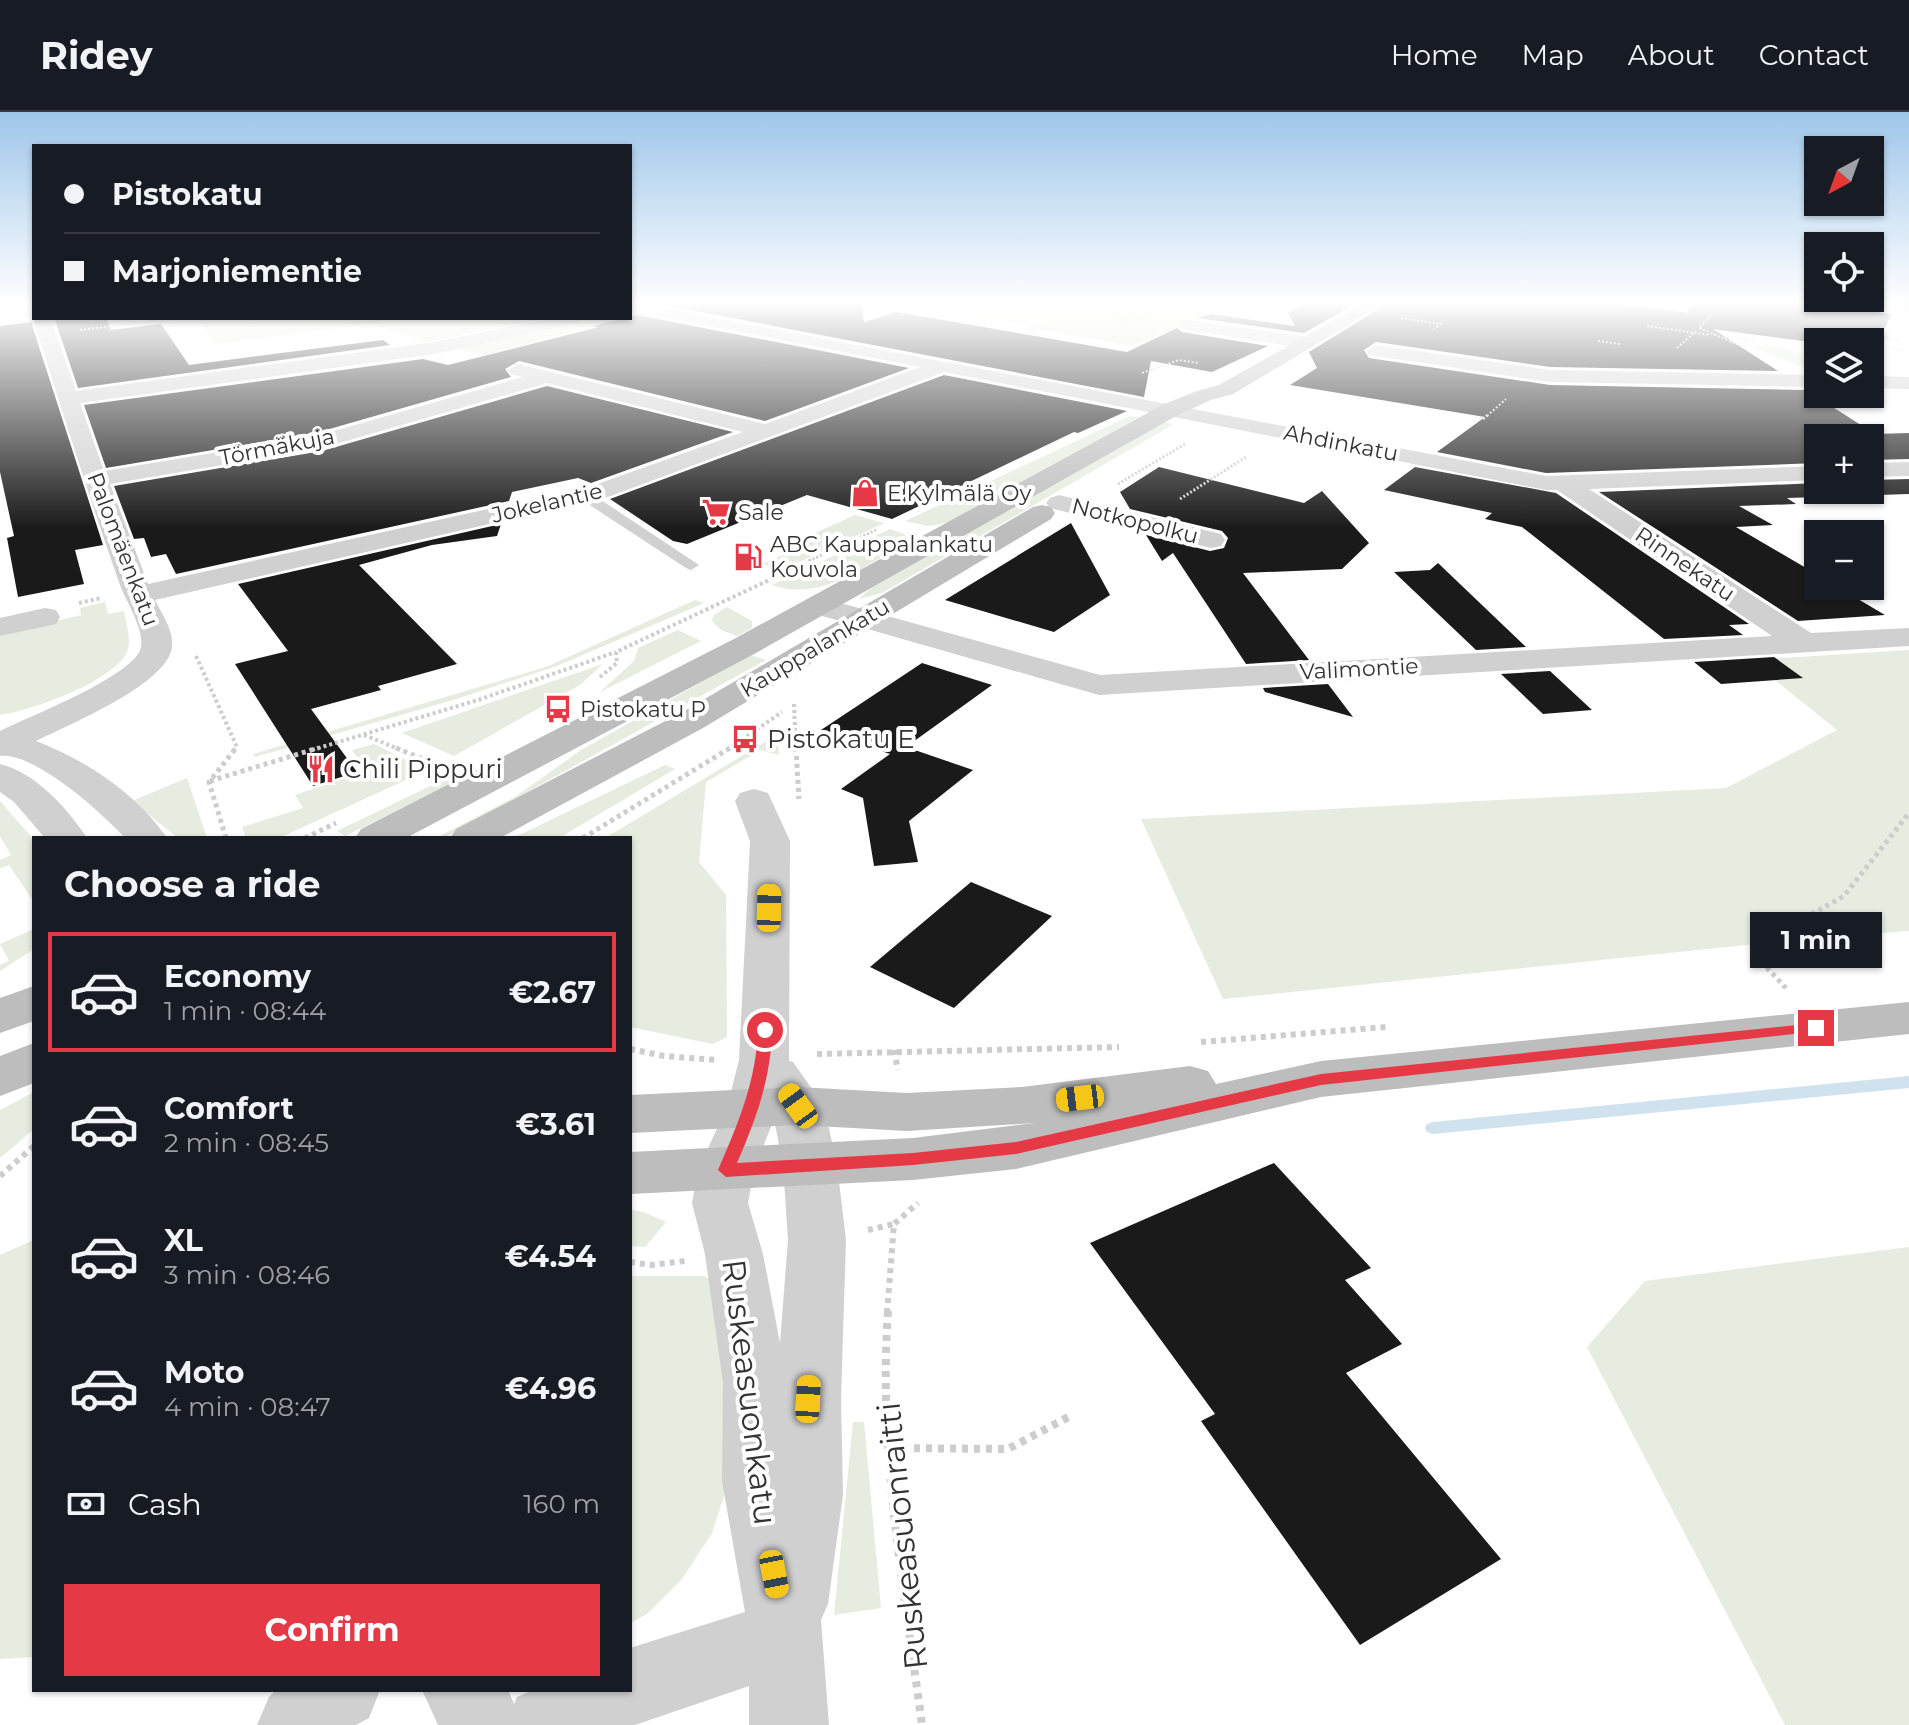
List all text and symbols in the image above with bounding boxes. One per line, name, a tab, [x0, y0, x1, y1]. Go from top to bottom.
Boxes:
text: Ridey	[40, 32, 152, 79]
text: Home	[1391, 38, 1478, 72]
text: Map	[1522, 38, 1584, 72]
text: About	[1628, 38, 1715, 72]
text: Contact	[1759, 38, 1869, 72]
north arrow	[1804, 136, 1884, 216]
map controls	[1804, 136, 1884, 600]
text: Pistokatu	[112, 176, 263, 213]
button: locate	[1804, 232, 1884, 312]
text: Marjoniementie	[112, 253, 362, 290]
button: layers	[1804, 328, 1884, 408]
street label: Ahdinkatu	[1281, 419, 1401, 467]
street label: Törmäkuja	[217, 423, 337, 471]
button: +	[1804, 424, 1884, 504]
street label: Palomäenkatu	[81, 468, 165, 630]
street label: Jokelantie	[488, 477, 605, 529]
shop icon: E.Kylmälä Oy	[850, 478, 880, 508]
place label: E.Kylmälä Oy	[887, 480, 1032, 507]
street label: Notkopolku	[1069, 492, 1201, 550]
supermarket icon: Sale	[701, 497, 731, 527]
place label: Sale	[738, 499, 784, 526]
button: −	[1804, 520, 1884, 600]
street label: Rinnekatu	[1630, 521, 1740, 607]
place label: ABC Kauppalankatu Kouvola	[770, 531, 993, 583]
fuel station icon: ABC Kauppalankatu Kouvola	[733, 542, 763, 572]
street label: Kauppalankatu	[736, 593, 894, 703]
street label: Valimontie	[1299, 652, 1419, 686]
bus stop icon: Pistokatu P	[543, 694, 573, 724]
place label: Pistokatu P	[580, 696, 706, 723]
place label: Pistokatu E	[767, 723, 915, 755]
bus stop icon: Pistokatu E	[730, 724, 760, 754]
place label: Chili Pippuri	[343, 753, 502, 785]
restaurant icon: Chili Pippuri	[306, 754, 336, 784]
text: Choose a ride	[64, 862, 321, 906]
car	[757, 884, 781, 932]
callout: 1 min	[1750, 912, 1882, 968]
text: 1 min	[1781, 924, 1851, 956]
icon: car	[68, 956, 140, 1028]
text: Economy	[164, 958, 311, 995]
text: €2.67	[509, 974, 596, 1011]
text: 1 min · 08:44	[164, 995, 326, 1027]
route end	[1798, 1010, 1834, 1046]
route start	[747, 1012, 783, 1048]
car	[774, 1080, 822, 1132]
car	[1055, 1083, 1105, 1113]
icon: car	[68, 1088, 140, 1160]
text: Comfort	[164, 1090, 294, 1127]
text: €3.61	[516, 1106, 596, 1143]
text: 2 min · 08:45	[164, 1127, 329, 1159]
icon: car	[68, 1220, 140, 1292]
text: XL	[164, 1222, 203, 1259]
text: €4.54	[504, 1238, 596, 1275]
street label: Ruskeasuonkatu	[714, 1257, 786, 1527]
text: 3 min · 08:46	[164, 1259, 330, 1291]
icon: car	[68, 1352, 140, 1424]
text: Moto	[164, 1354, 245, 1391]
text: €4.96	[505, 1370, 596, 1407]
car	[795, 1374, 821, 1424]
text: 4 min · 08:47	[164, 1391, 331, 1423]
street label: Ruskeasuonraitti	[869, 1401, 935, 1671]
icon: cash	[64, 1482, 108, 1526]
text: Cash	[128, 1486, 202, 1523]
text: 160 m	[523, 1488, 600, 1520]
car	[758, 1548, 790, 1600]
button: Confirm	[64, 1584, 600, 1676]

